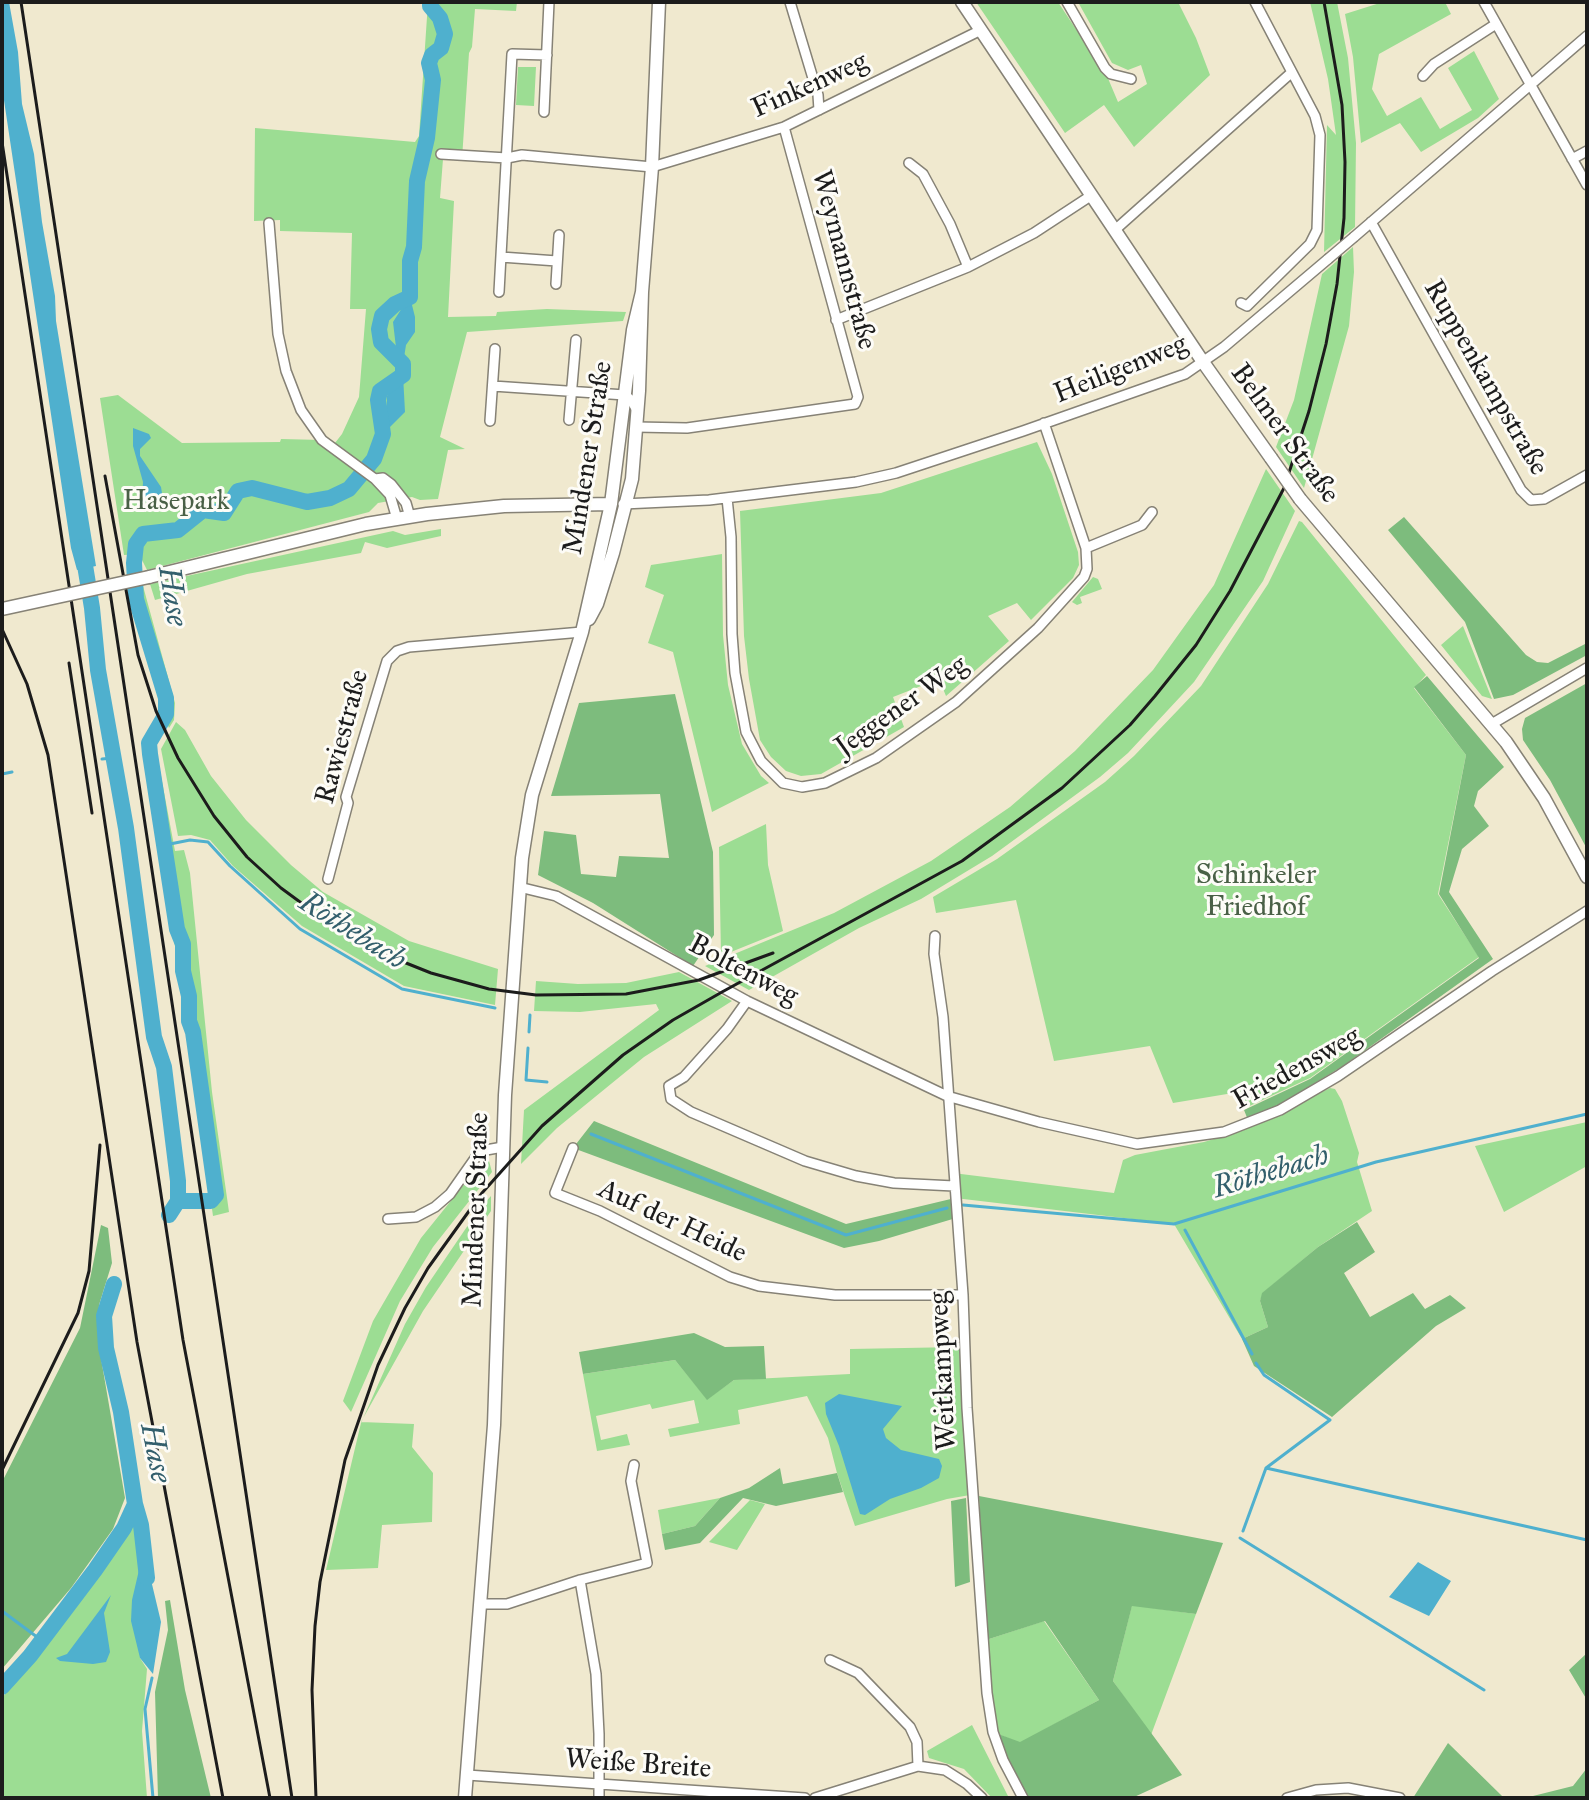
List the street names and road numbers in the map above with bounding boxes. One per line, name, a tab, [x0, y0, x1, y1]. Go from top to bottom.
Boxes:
street label: Finkenweg	[747, 46, 873, 126]
street label: Weymannstraße	[803, 167, 883, 353]
street label: Ruppenkampstraße	[1415, 274, 1555, 482]
street label: Heiligenweg	[1049, 328, 1193, 412]
street label: Belmer Straße	[1222, 358, 1346, 510]
street label: Mindener Straße	[557, 359, 621, 557]
street label: Jeggener Weg	[829, 649, 975, 765]
street label: Rawiestraße	[309, 666, 377, 808]
street label: Boltenweg	[682, 928, 804, 1014]
street label: Friedensweg	[1227, 1020, 1367, 1118]
street label: Mindener Straße	[457, 1112, 497, 1308]
street label: Auf der Heide	[592, 1173, 752, 1271]
street label: Weitkampweg	[923, 1290, 965, 1452]
street label: Weiße Breite	[564, 1743, 712, 1787]

